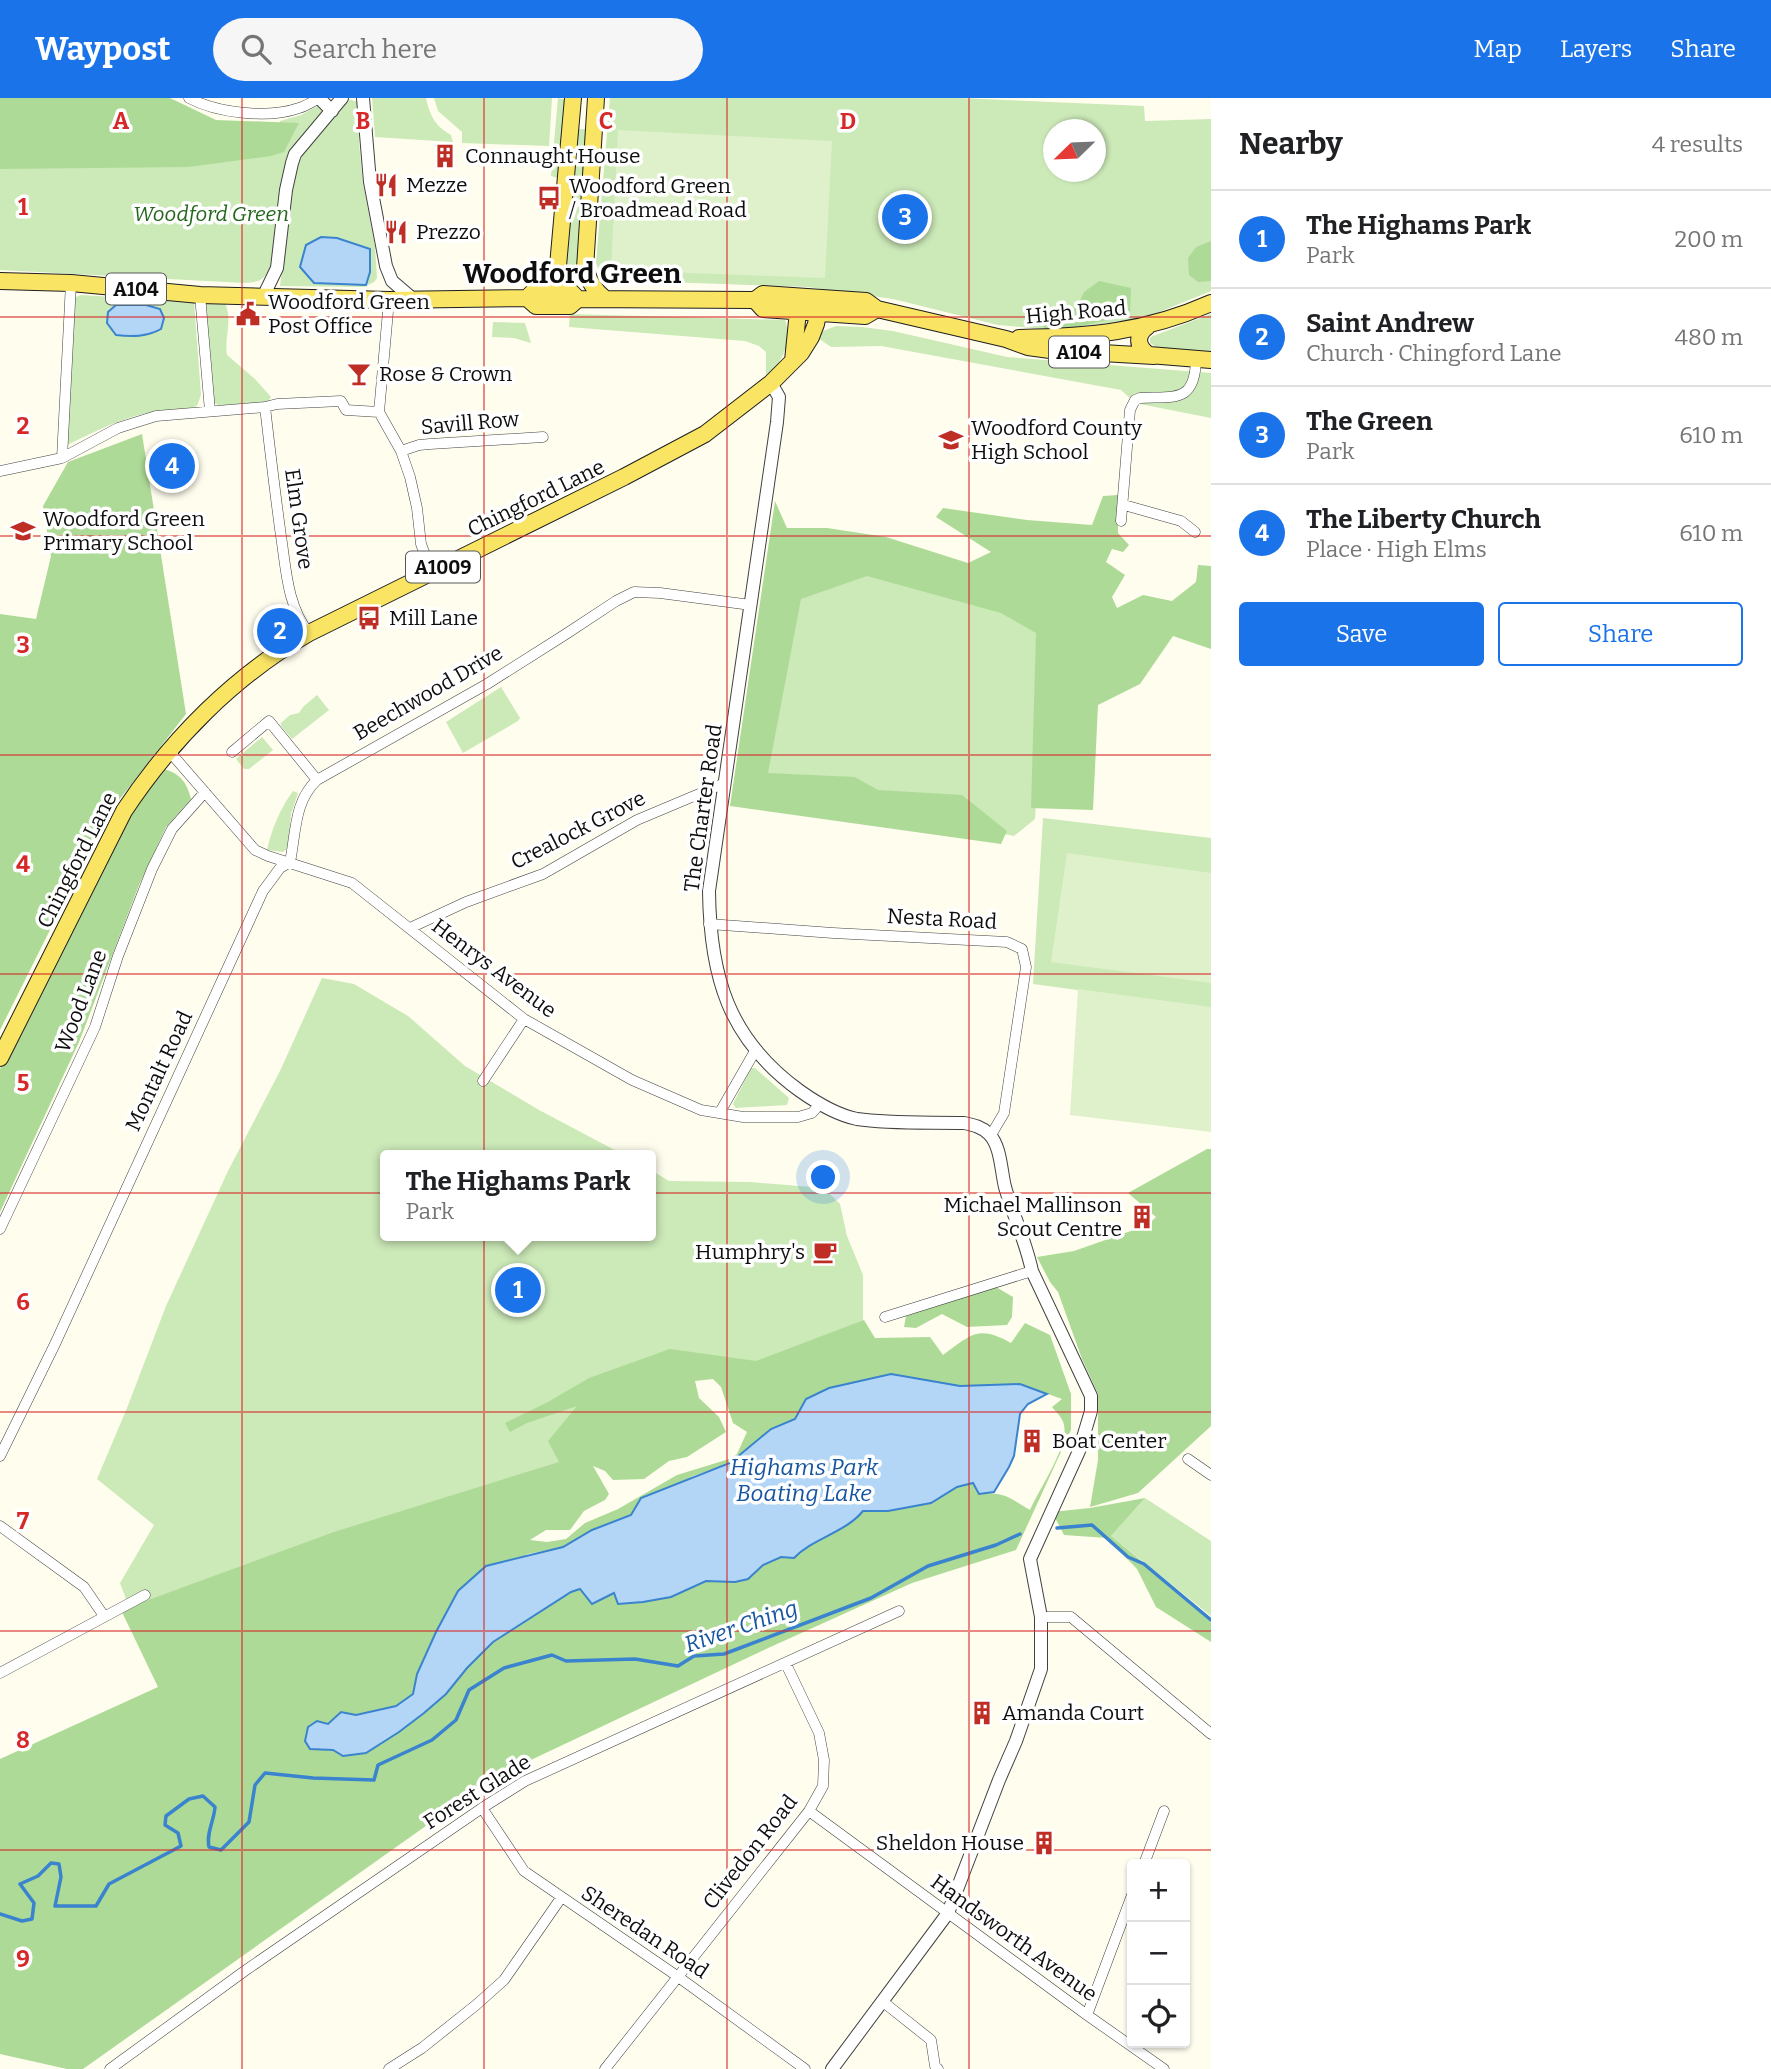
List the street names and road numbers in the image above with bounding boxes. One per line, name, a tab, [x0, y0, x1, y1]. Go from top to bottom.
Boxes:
road number: A104	[106, 274, 166, 304]
street label: High Road	[1025, 295, 1127, 329]
road number: A104	[1049, 336, 1109, 368]
street label: Savill Row	[420, 406, 520, 440]
street label: Chingford Lane	[463, 454, 609, 542]
street label: Elm Grove	[279, 467, 319, 571]
road number: A1009	[406, 552, 480, 582]
street label: Beechwood Drive	[349, 640, 507, 746]
street label: The Charter Road	[678, 722, 728, 894]
street label: Crealock Grove	[506, 785, 650, 875]
street label: Chingford Lane	[32, 788, 122, 932]
street label: Nesta Road	[886, 903, 998, 935]
street label: Henrys Avenue	[427, 913, 561, 1023]
street label: Wood Lane	[49, 946, 113, 1056]
street label: Montalt Road	[120, 1007, 198, 1135]
street label: Forest Glade	[419, 1749, 535, 1835]
street label: Clivedon Road	[697, 1789, 803, 1915]
street label: Handsworth Avenue	[926, 1869, 1102, 2007]
street label: Sheredan Road	[576, 1880, 714, 1984]

